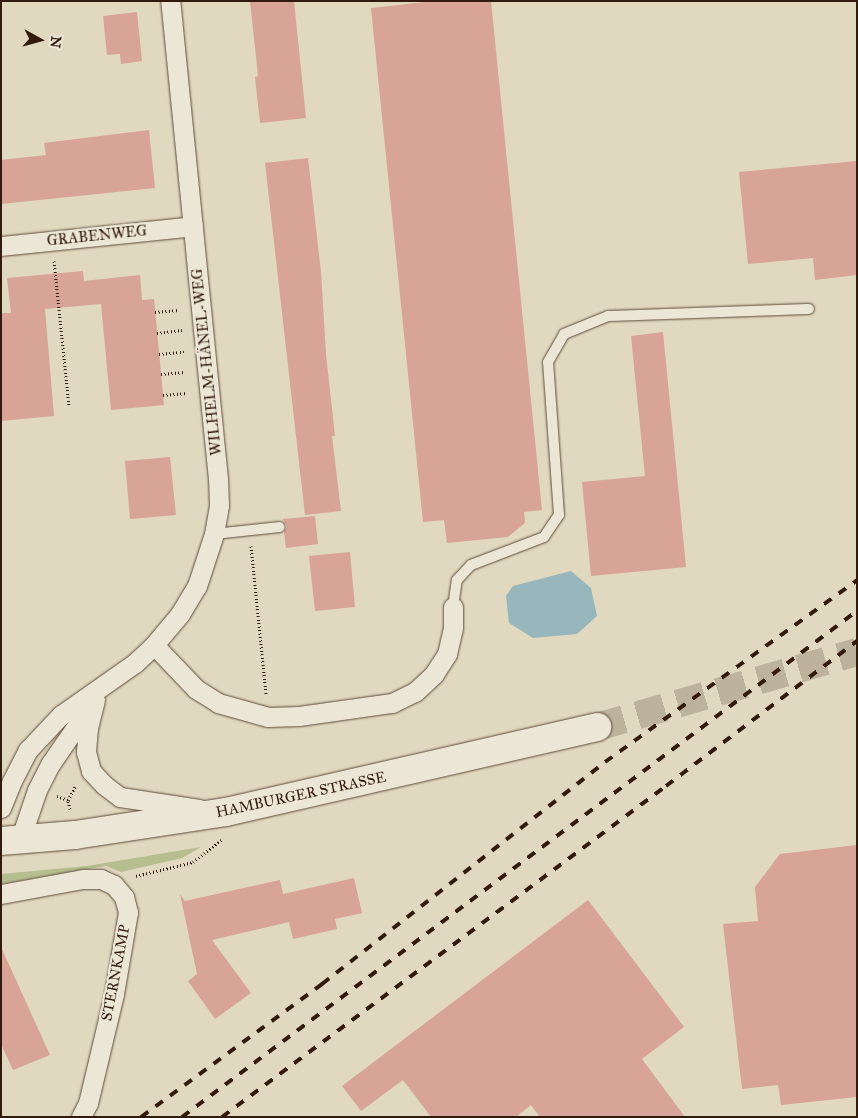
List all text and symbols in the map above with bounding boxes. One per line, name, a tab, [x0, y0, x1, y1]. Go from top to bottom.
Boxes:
north arrow	[15, 15, 65, 65]
text: N	[46, 35, 65, 49]
street label: GRABENWEG	[46, 222, 148, 250]
street label: WILHELM-HÄNEL-WEG	[188, 268, 226, 456]
street label: HAMBURGER STRASSE	[214, 768, 388, 822]
street label: STERNKAMP	[98, 923, 134, 1023]

